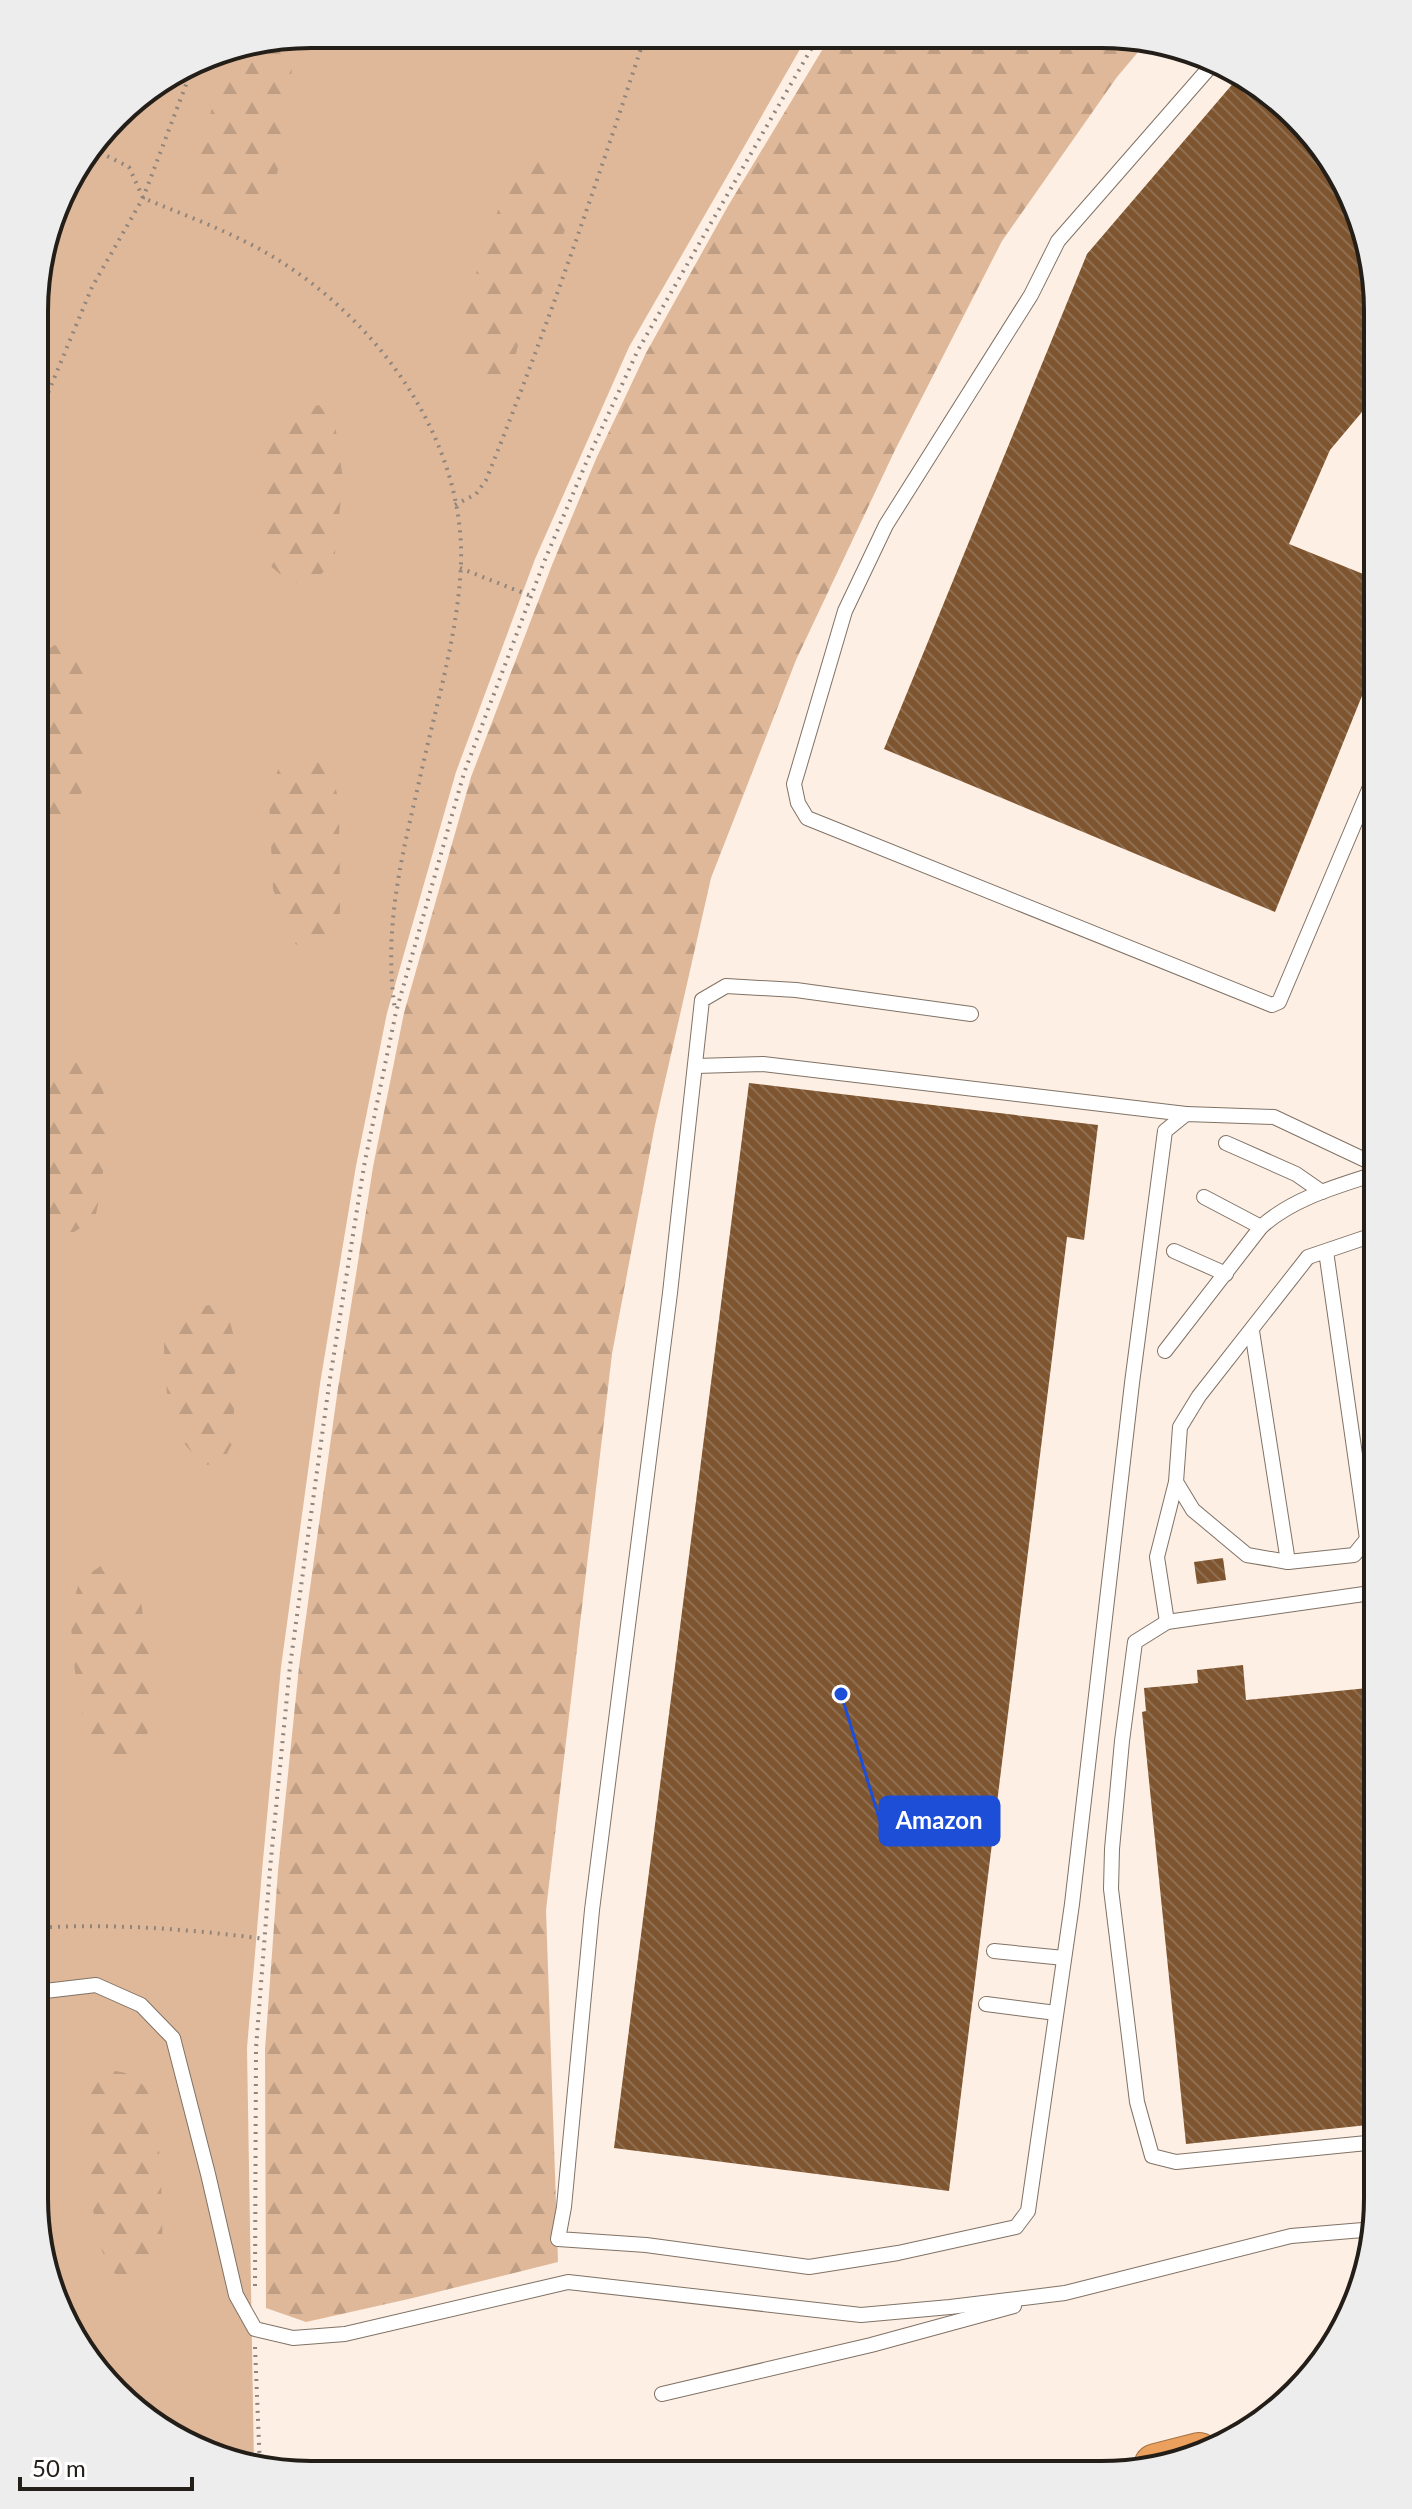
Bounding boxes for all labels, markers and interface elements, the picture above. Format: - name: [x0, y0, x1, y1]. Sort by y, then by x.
- callout: Amazon: [880, 1797, 999, 1845]
- text: Amazon: [894, 1805, 983, 1834]
- scale bar: [20, 2441, 192, 2491]
- text: 50 m: [32, 2453, 86, 2482]

